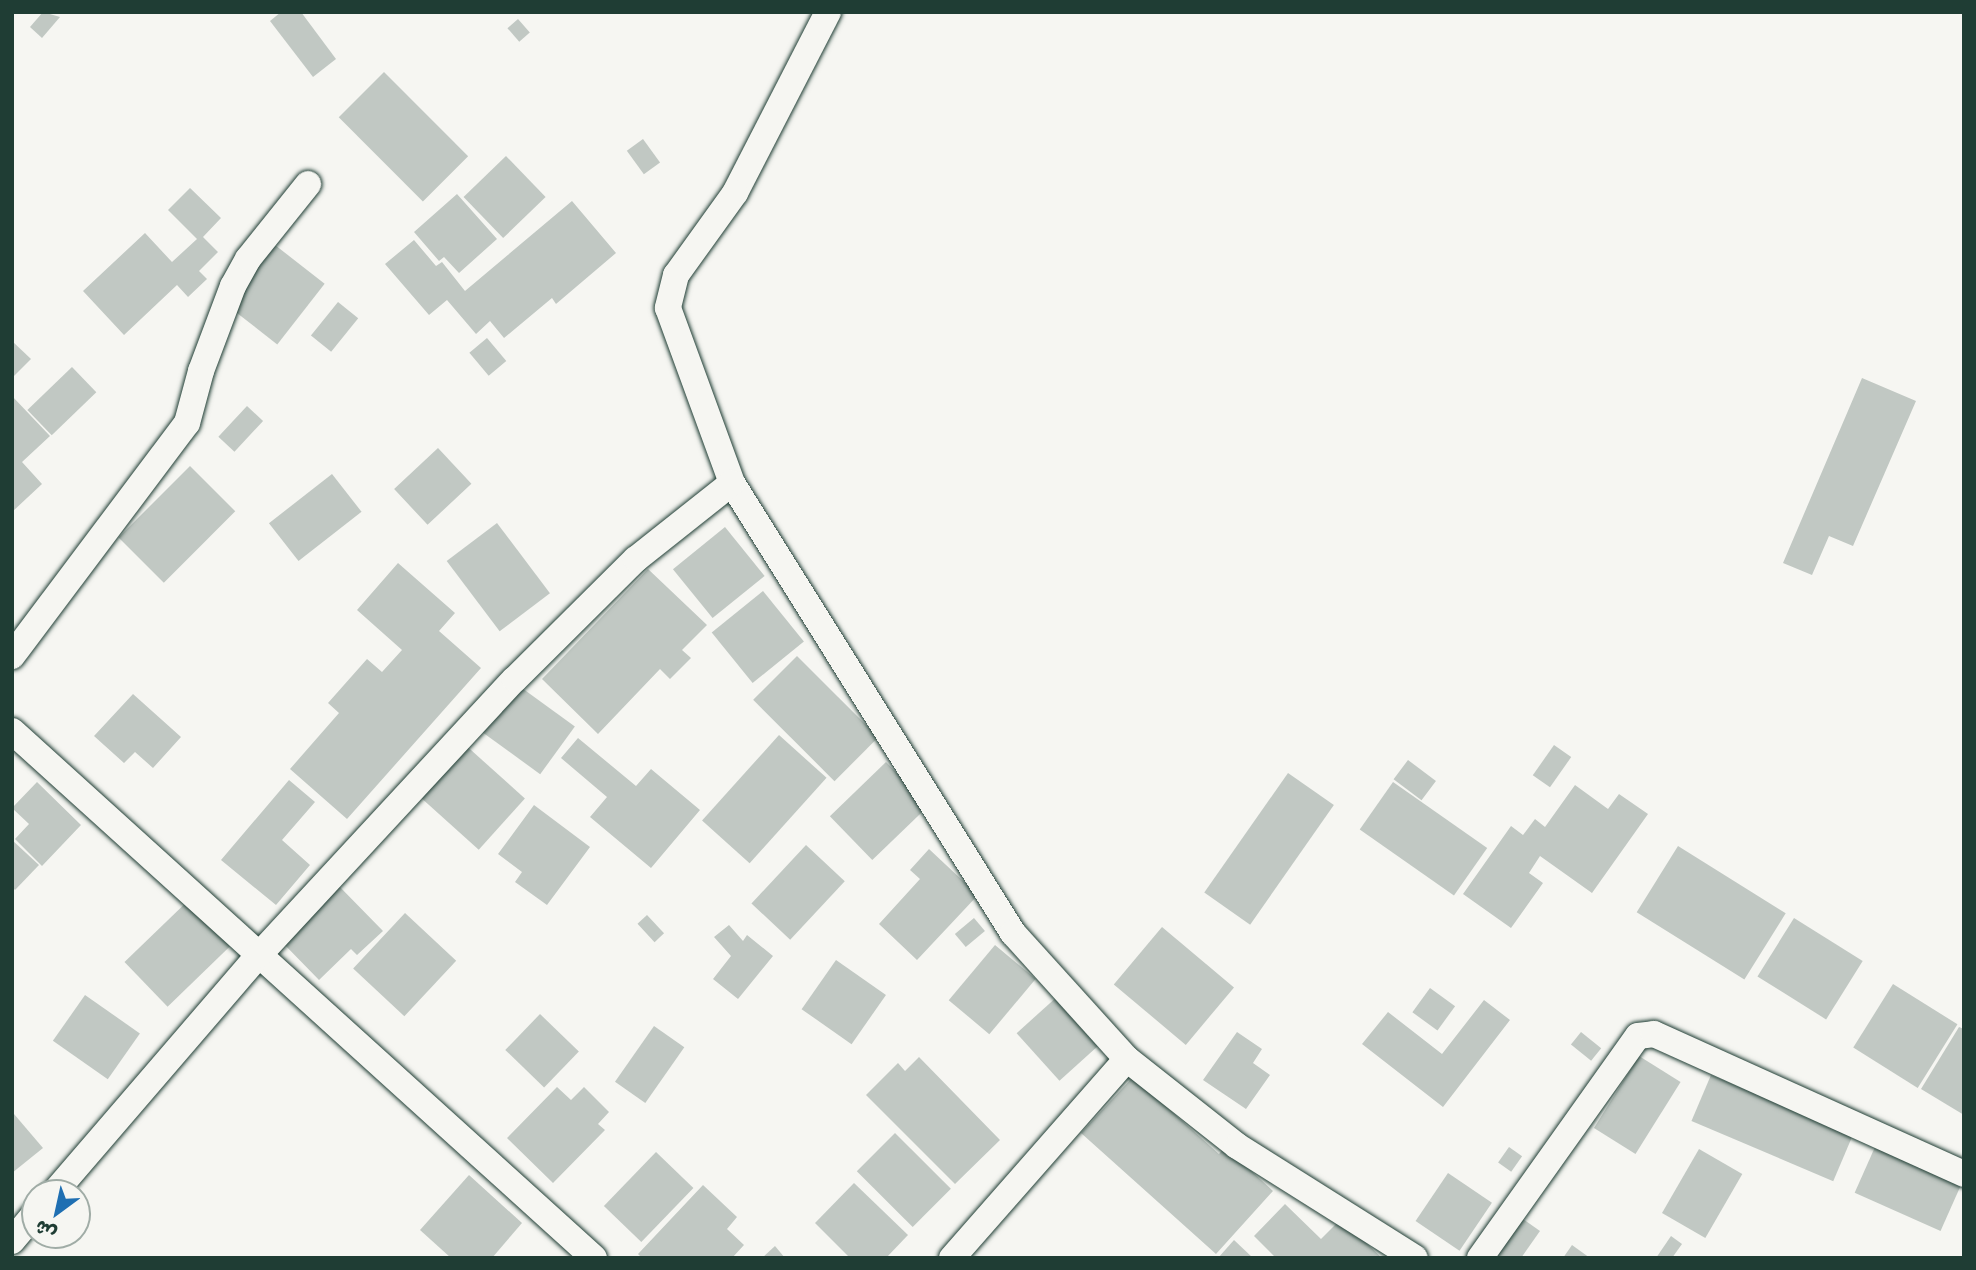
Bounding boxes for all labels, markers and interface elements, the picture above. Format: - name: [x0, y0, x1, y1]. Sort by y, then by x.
- north arrow: [21, 1179, 91, 1249]
- text: ش: [30, 1215, 60, 1246]

